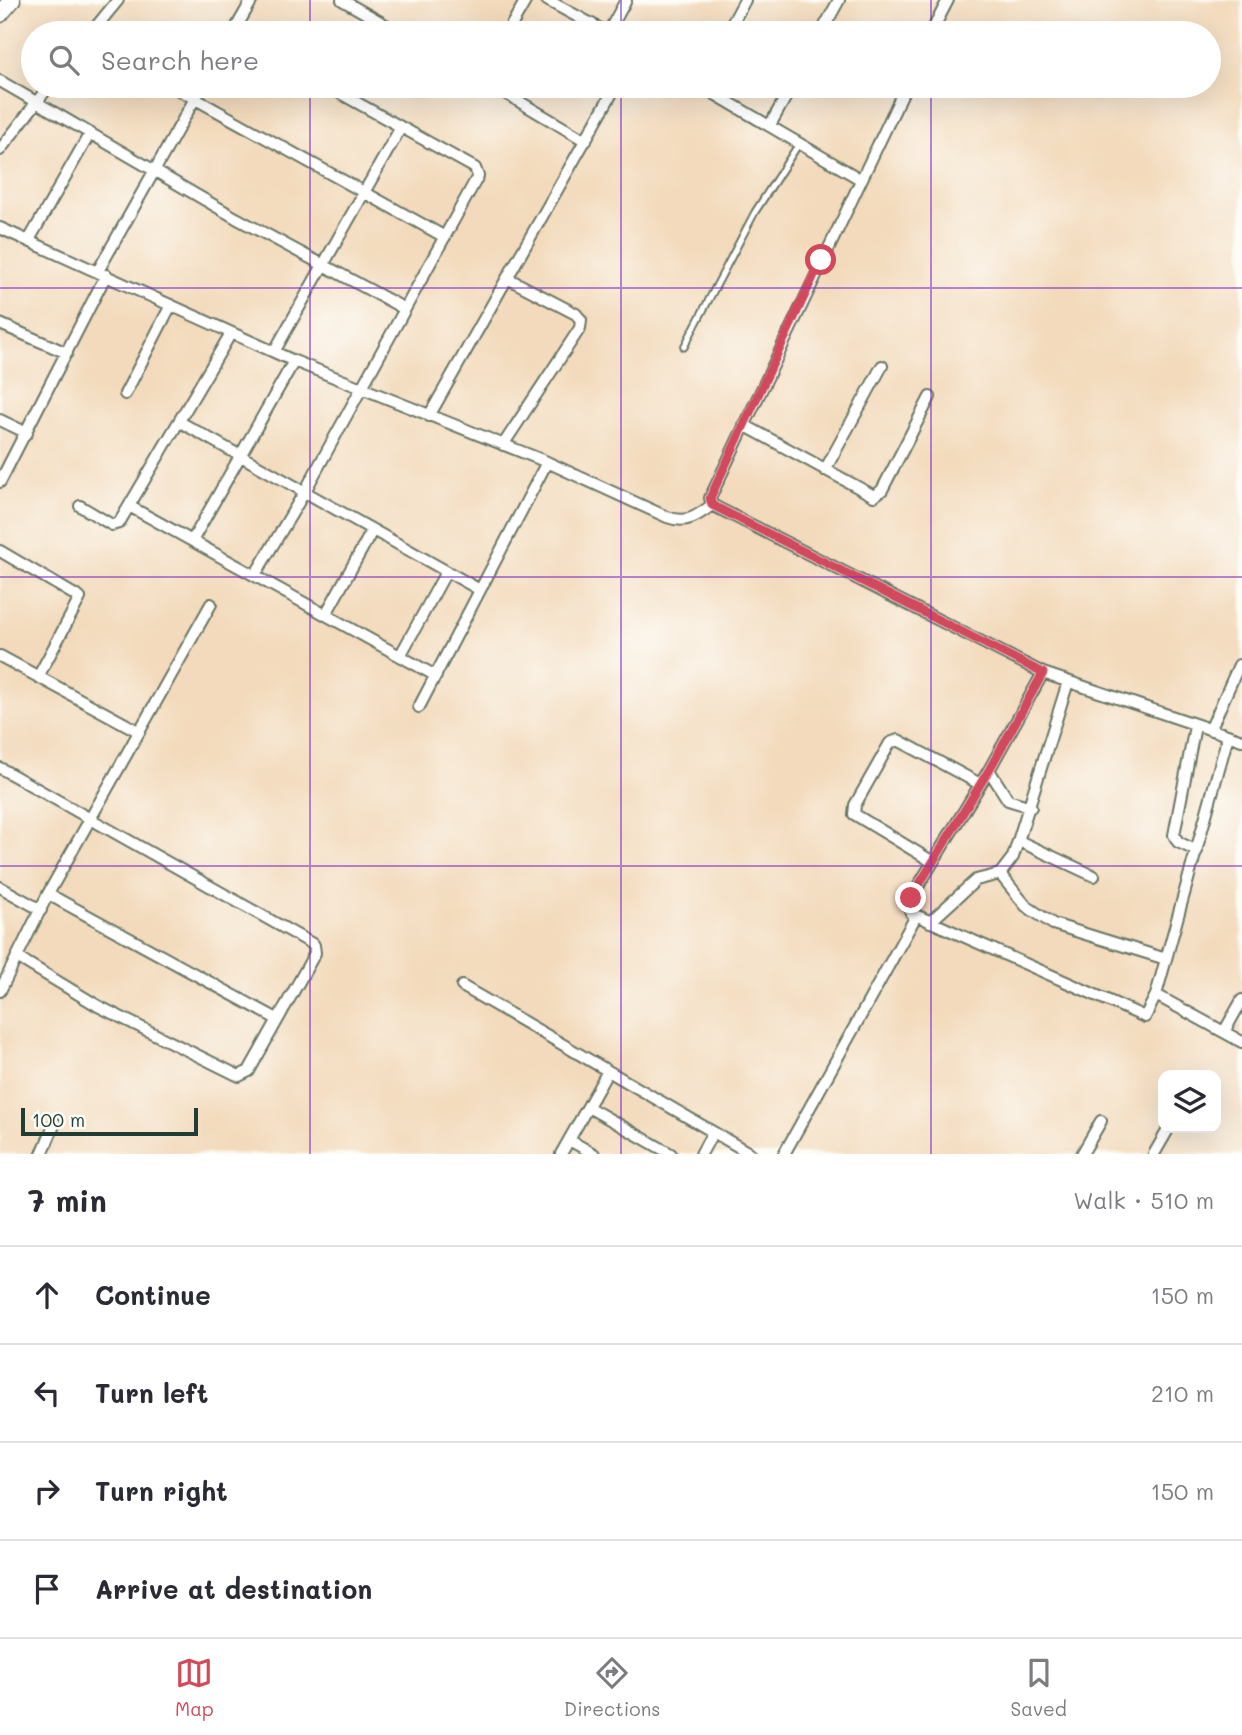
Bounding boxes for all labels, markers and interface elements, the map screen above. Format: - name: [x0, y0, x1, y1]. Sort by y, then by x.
- search box: [21, 21, 1221, 98]
- icon: search: [45, 41, 83, 79]
- text: Search here: [101, 43, 259, 77]
- route start: [805, 244, 836, 275]
- route end: [895, 882, 926, 913]
- map controls: [1158, 1070, 1221, 1133]
- button: layers: [1158, 1070, 1221, 1133]
- scale bar: [21, 1105, 198, 1137]
- text: 100 m: [32, 1107, 85, 1132]
- text: 7 min: [28, 1180, 107, 1220]
- text: Walk · 510 m: [1073, 1185, 1214, 1215]
- icon: ahead: [28, 1276, 66, 1314]
- text: Continue: [95, 1278, 211, 1312]
- text: 150 m: [1150, 1280, 1214, 1310]
- icon: left: [28, 1374, 66, 1412]
- text: Turn left: [95, 1376, 208, 1410]
- text: 210 m: [1151, 1378, 1214, 1408]
- icon: right: [28, 1472, 66, 1510]
- text: Turn right: [95, 1474, 228, 1508]
- text: 150 m: [1150, 1476, 1214, 1506]
- icon: arrive: [28, 1570, 66, 1608]
- text: Arrive at destination: [95, 1572, 372, 1606]
- tab: Map: [175, 1654, 214, 1721]
- tab: Directions: [564, 1654, 660, 1721]
- tab: Saved: [1011, 1654, 1067, 1721]

